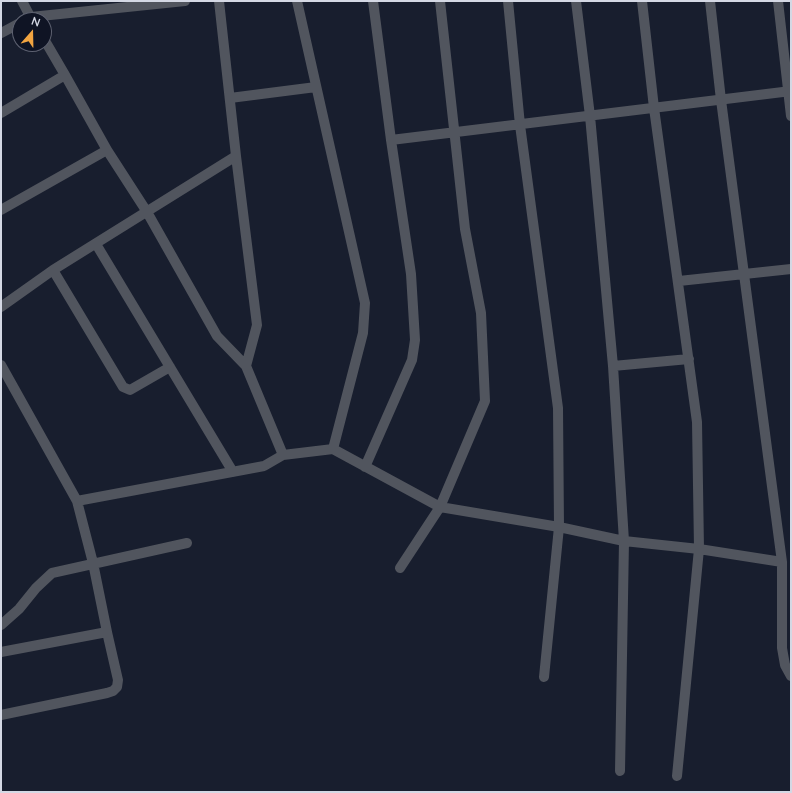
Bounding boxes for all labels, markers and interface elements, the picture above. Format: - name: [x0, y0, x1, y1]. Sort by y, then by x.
- north arrow: [12, 12, 52, 52]
- text: N: [30, 14, 42, 29]

